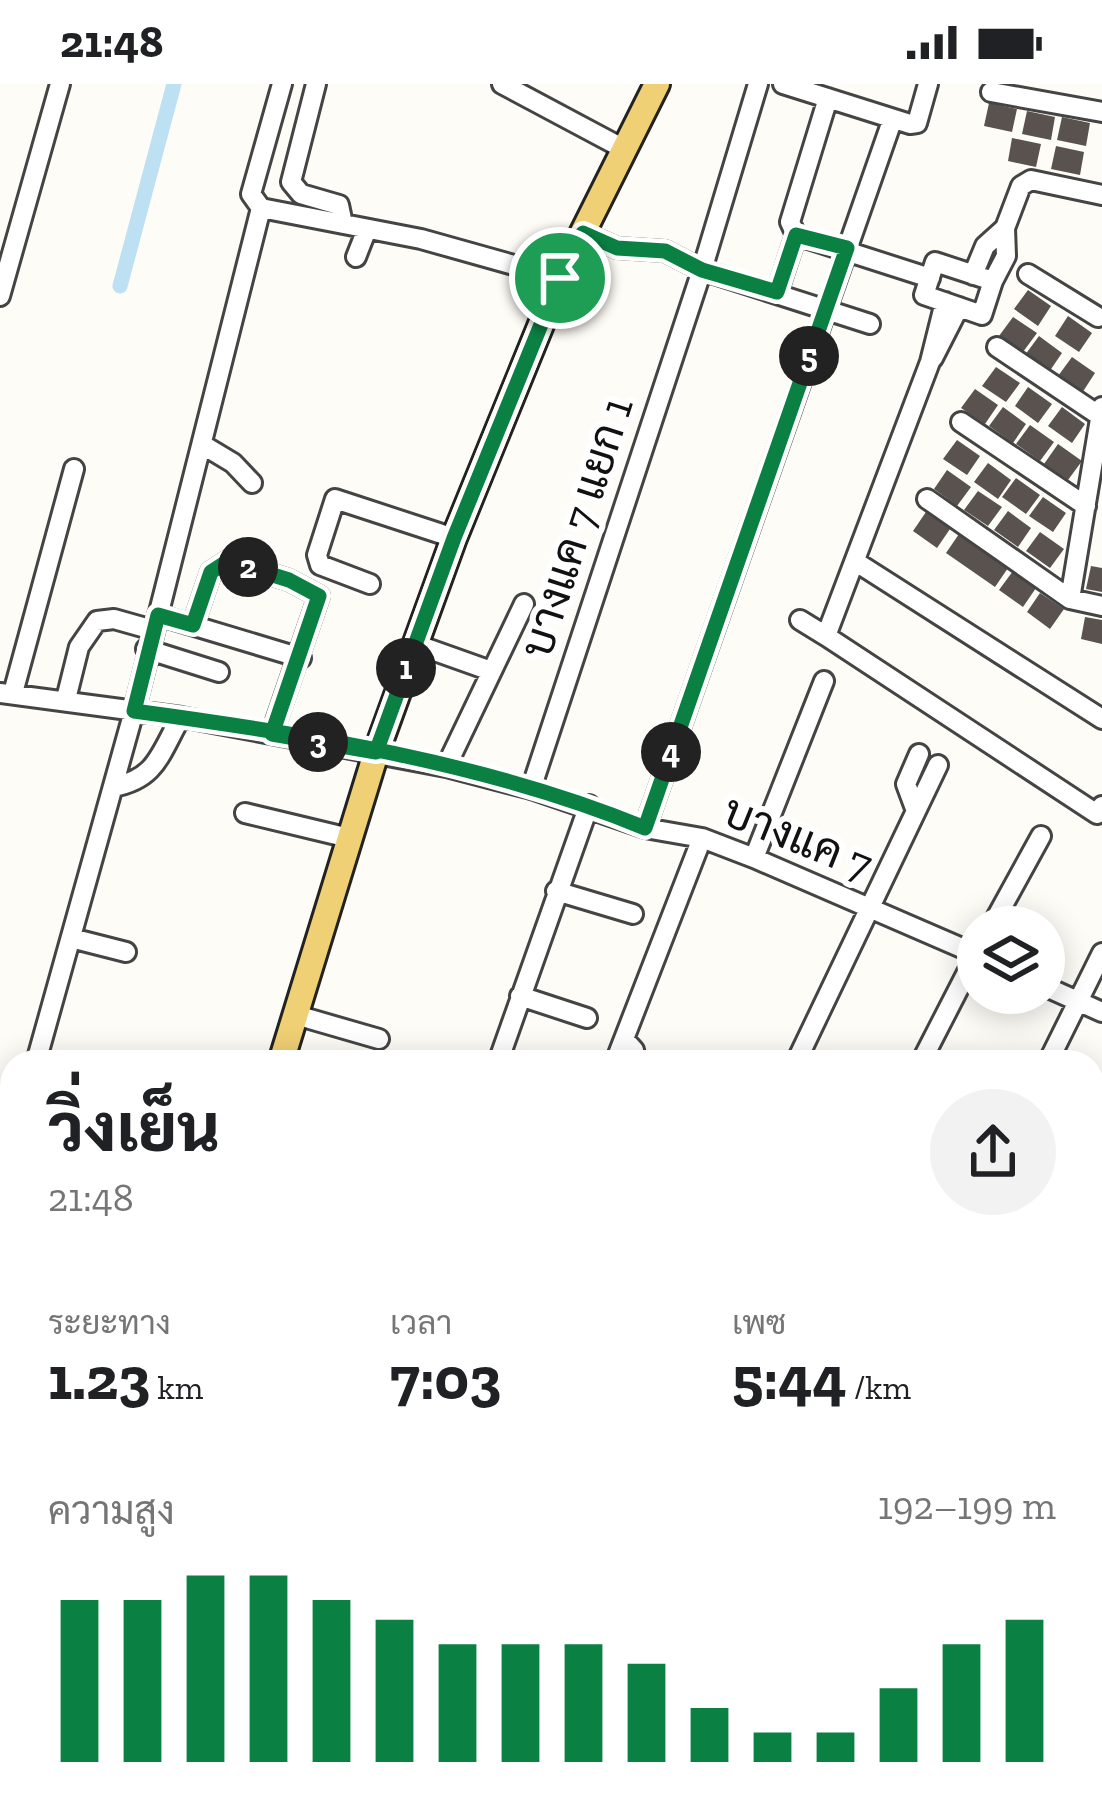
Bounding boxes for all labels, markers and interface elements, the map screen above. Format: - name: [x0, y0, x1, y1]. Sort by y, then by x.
- text: 21:48: [60, 15, 163, 69]
- pin: [509, 227, 611, 329]
- icon: arrive: [527, 245, 593, 311]
- pin: 5: [779, 326, 839, 386]
- text: 5: [800, 336, 818, 375]
- street label: บางแค 7 แยก 1: [509, 390, 645, 665]
- pin: 2: [218, 537, 278, 597]
- text: 2: [239, 547, 257, 586]
- pin: 1: [376, 638, 436, 698]
- text: 1: [399, 648, 413, 687]
- pin: 3: [288, 712, 348, 772]
- text: 3: [309, 722, 327, 761]
- pin: 4: [641, 722, 701, 782]
- text: 4: [662, 732, 680, 771]
- street label: บางแค 7: [715, 784, 880, 892]
- map controls: [957, 906, 1065, 1014]
- button: layers: [957, 906, 1065, 1014]
- text: วิ่งเย็น: [48, 1089, 220, 1168]
- button: share: [930, 1089, 1056, 1215]
- text: 21:48: [48, 1174, 134, 1221]
- text: ระยะทาง: [48, 1303, 171, 1342]
- text: เวลา: [390, 1303, 452, 1342]
- text: เพซ: [732, 1303, 786, 1342]
- text: 1.23: [48, 1342, 150, 1414]
- text: 7:03: [390, 1342, 501, 1414]
- text: 5:44: [732, 1342, 847, 1414]
- text: km: [150, 1368, 203, 1407]
- text: /km: [847, 1368, 911, 1407]
- text: 192–199 m: [878, 1482, 1056, 1529]
- text: ความสูง: [48, 1487, 175, 1534]

